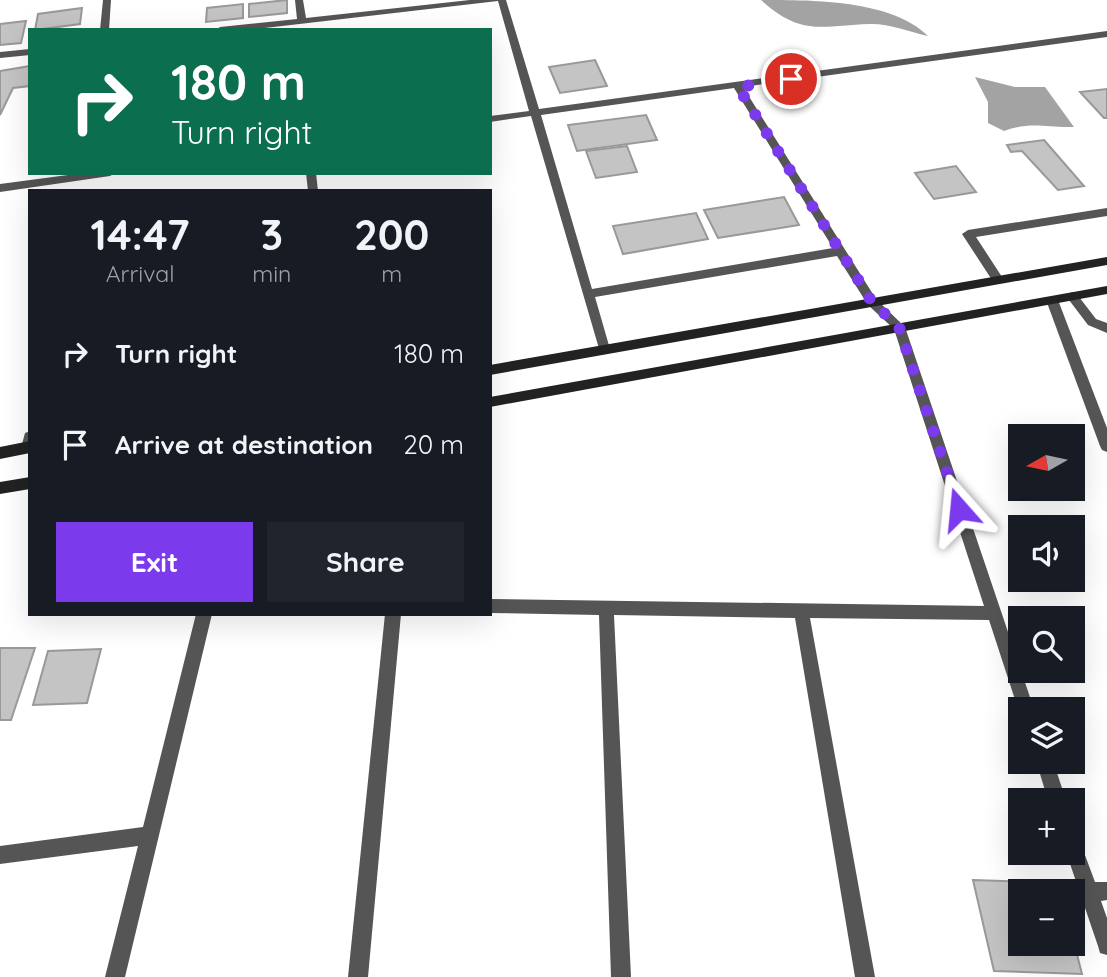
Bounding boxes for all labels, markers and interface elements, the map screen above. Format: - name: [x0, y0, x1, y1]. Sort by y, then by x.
- pin: [761, 49, 821, 109]
- text: 180 m: [171, 51, 306, 112]
- icon: right: [56, 56, 147, 147]
- icon: arrive: [772, 60, 810, 98]
- text: Turn right: [171, 112, 312, 152]
- text: 14:47: [91, 208, 190, 261]
- text: 3: [260, 208, 283, 261]
- text: 200: [354, 208, 429, 261]
- text: Arrival: [106, 259, 175, 288]
- text: min: [252, 259, 291, 288]
- text: m: [381, 259, 402, 288]
- icon: right: [56, 335, 94, 373]
- text: Turn right: [115, 337, 237, 370]
- text: 180 m: [394, 337, 464, 370]
- north arrow: [1008, 424, 1085, 500]
- map controls: [1008, 424, 1085, 956]
- icon: arrive: [56, 426, 94, 464]
- text: Arrive at destination: [115, 428, 373, 461]
- text: 20 m: [403, 428, 464, 461]
- position arrow: [922, 472, 996, 546]
- button: sound: [1008, 515, 1085, 592]
- button: Exit: [56, 522, 253, 602]
- button: Share: [267, 522, 464, 602]
- button: search: [1008, 606, 1085, 683]
- button: layers: [1008, 697, 1085, 774]
- button: +: [1008, 788, 1085, 865]
- button: −: [1008, 879, 1085, 956]

